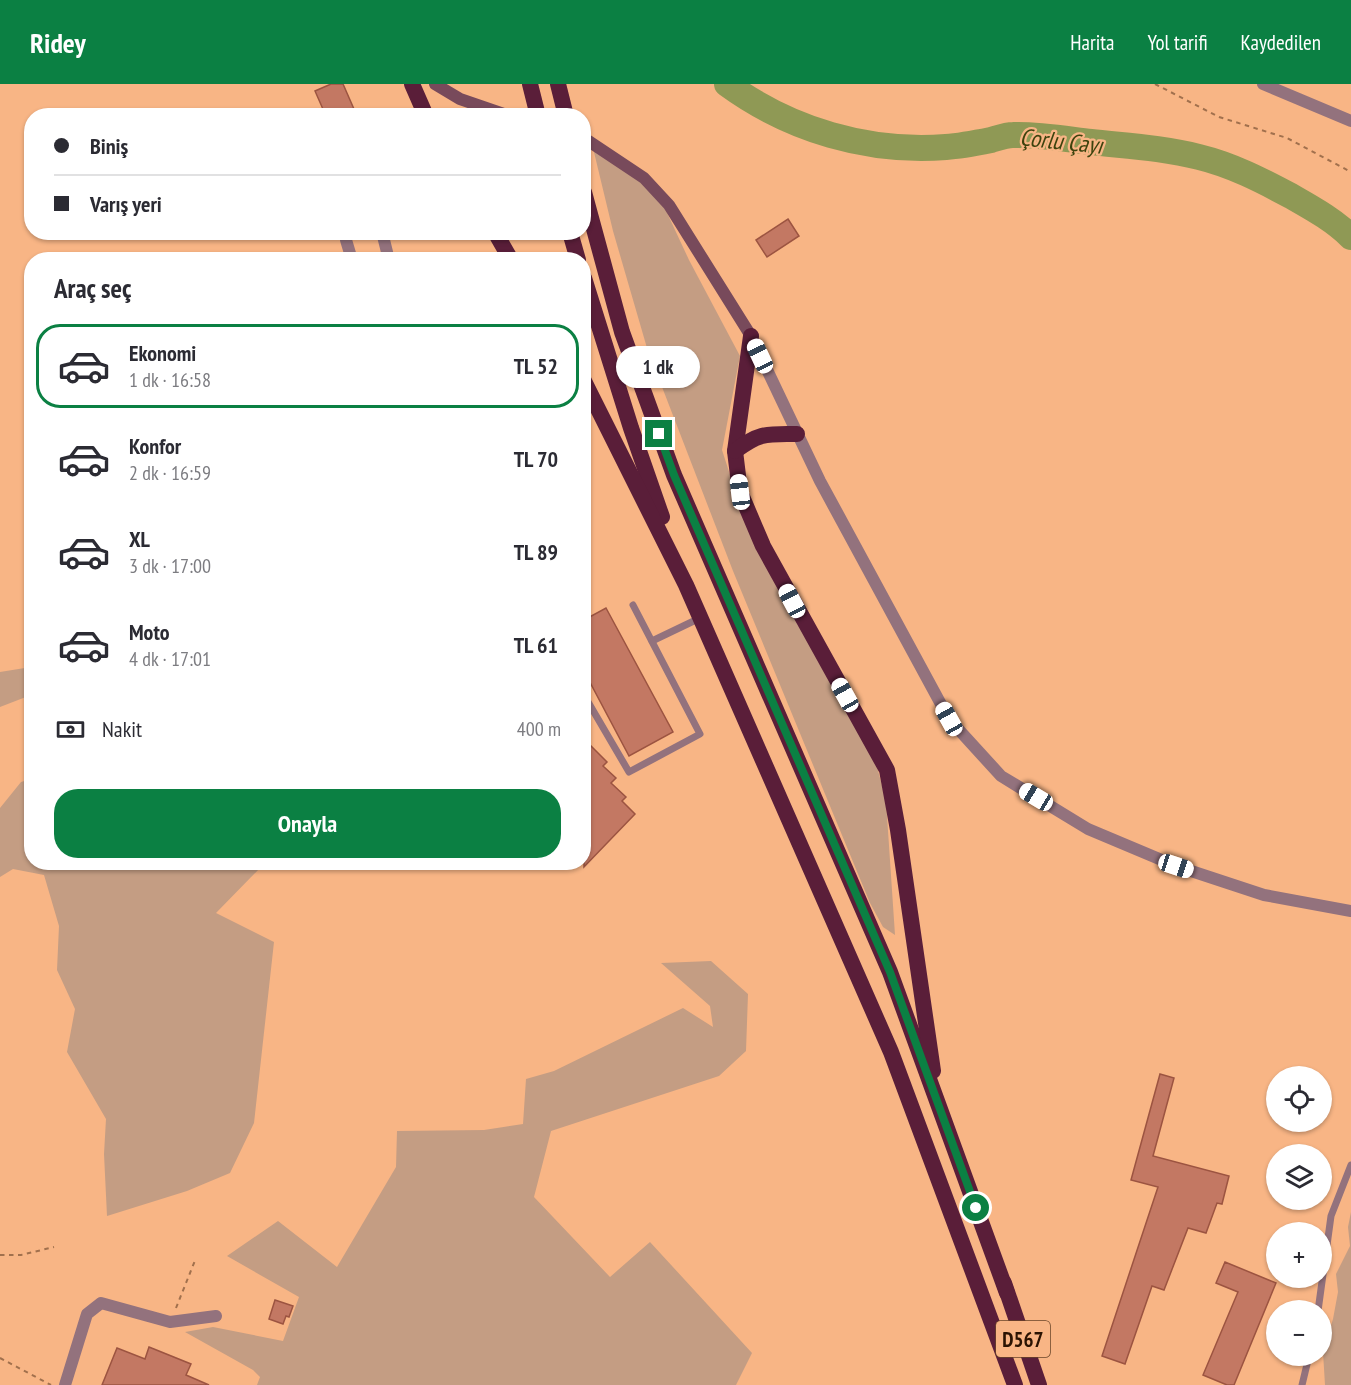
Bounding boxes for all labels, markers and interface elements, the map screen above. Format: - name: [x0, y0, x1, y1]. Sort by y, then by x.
- text: Ridey: [30, 24, 86, 61]
- text: Harita: [1070, 29, 1114, 56]
- text: Yol tarifi: [1147, 29, 1208, 56]
- text: Kaydedilen: [1241, 29, 1321, 56]
- water label: Çorlu Çayı: [1018, 121, 1106, 161]
- text: Biniş: [90, 132, 128, 160]
- text: Varış yeri: [90, 190, 162, 218]
- text: Araç seç: [54, 271, 132, 305]
- car: [744, 336, 776, 376]
- icon: car: [57, 339, 111, 393]
- text: Ekonomi: [129, 339, 196, 367]
- callout: 1 dk: [617, 347, 701, 389]
- text: TL 52: [514, 352, 558, 380]
- text: 1 dk: [643, 354, 673, 380]
- text: 1 dk · 16:58: [129, 367, 211, 393]
- route end: [645, 420, 672, 447]
- icon: car: [57, 432, 111, 486]
- text: Konfor: [129, 432, 181, 460]
- text: TL 70: [514, 445, 558, 473]
- text: 2 dk · 16:59: [129, 460, 211, 486]
- car: [729, 473, 751, 511]
- icon: car: [57, 525, 111, 579]
- text: XL: [129, 525, 150, 553]
- text: TL 89: [514, 538, 558, 566]
- text: 3 dk · 17:00: [129, 553, 211, 579]
- car: [776, 581, 808, 621]
- icon: car: [57, 618, 111, 672]
- text: Moto: [129, 618, 170, 646]
- text: TL 61: [514, 631, 558, 659]
- text: 4 dk · 17:01: [129, 646, 211, 672]
- car: [828, 675, 862, 715]
- car: [932, 699, 966, 739]
- icon: cash: [54, 713, 87, 746]
- text: Nakit: [102, 715, 142, 743]
- text: 400 m: [517, 716, 561, 742]
- car: [1016, 780, 1056, 814]
- button: Onayla: [54, 789, 561, 858]
- car: [1156, 852, 1196, 880]
- map controls: [1266, 1066, 1332, 1366]
- button: locate: [1266, 1066, 1332, 1132]
- button: layers: [1266, 1144, 1332, 1210]
- route start: [962, 1194, 989, 1221]
- button: +: [1266, 1222, 1332, 1288]
- button: −: [1266, 1300, 1332, 1366]
- road number: D567: [996, 1321, 1050, 1357]

